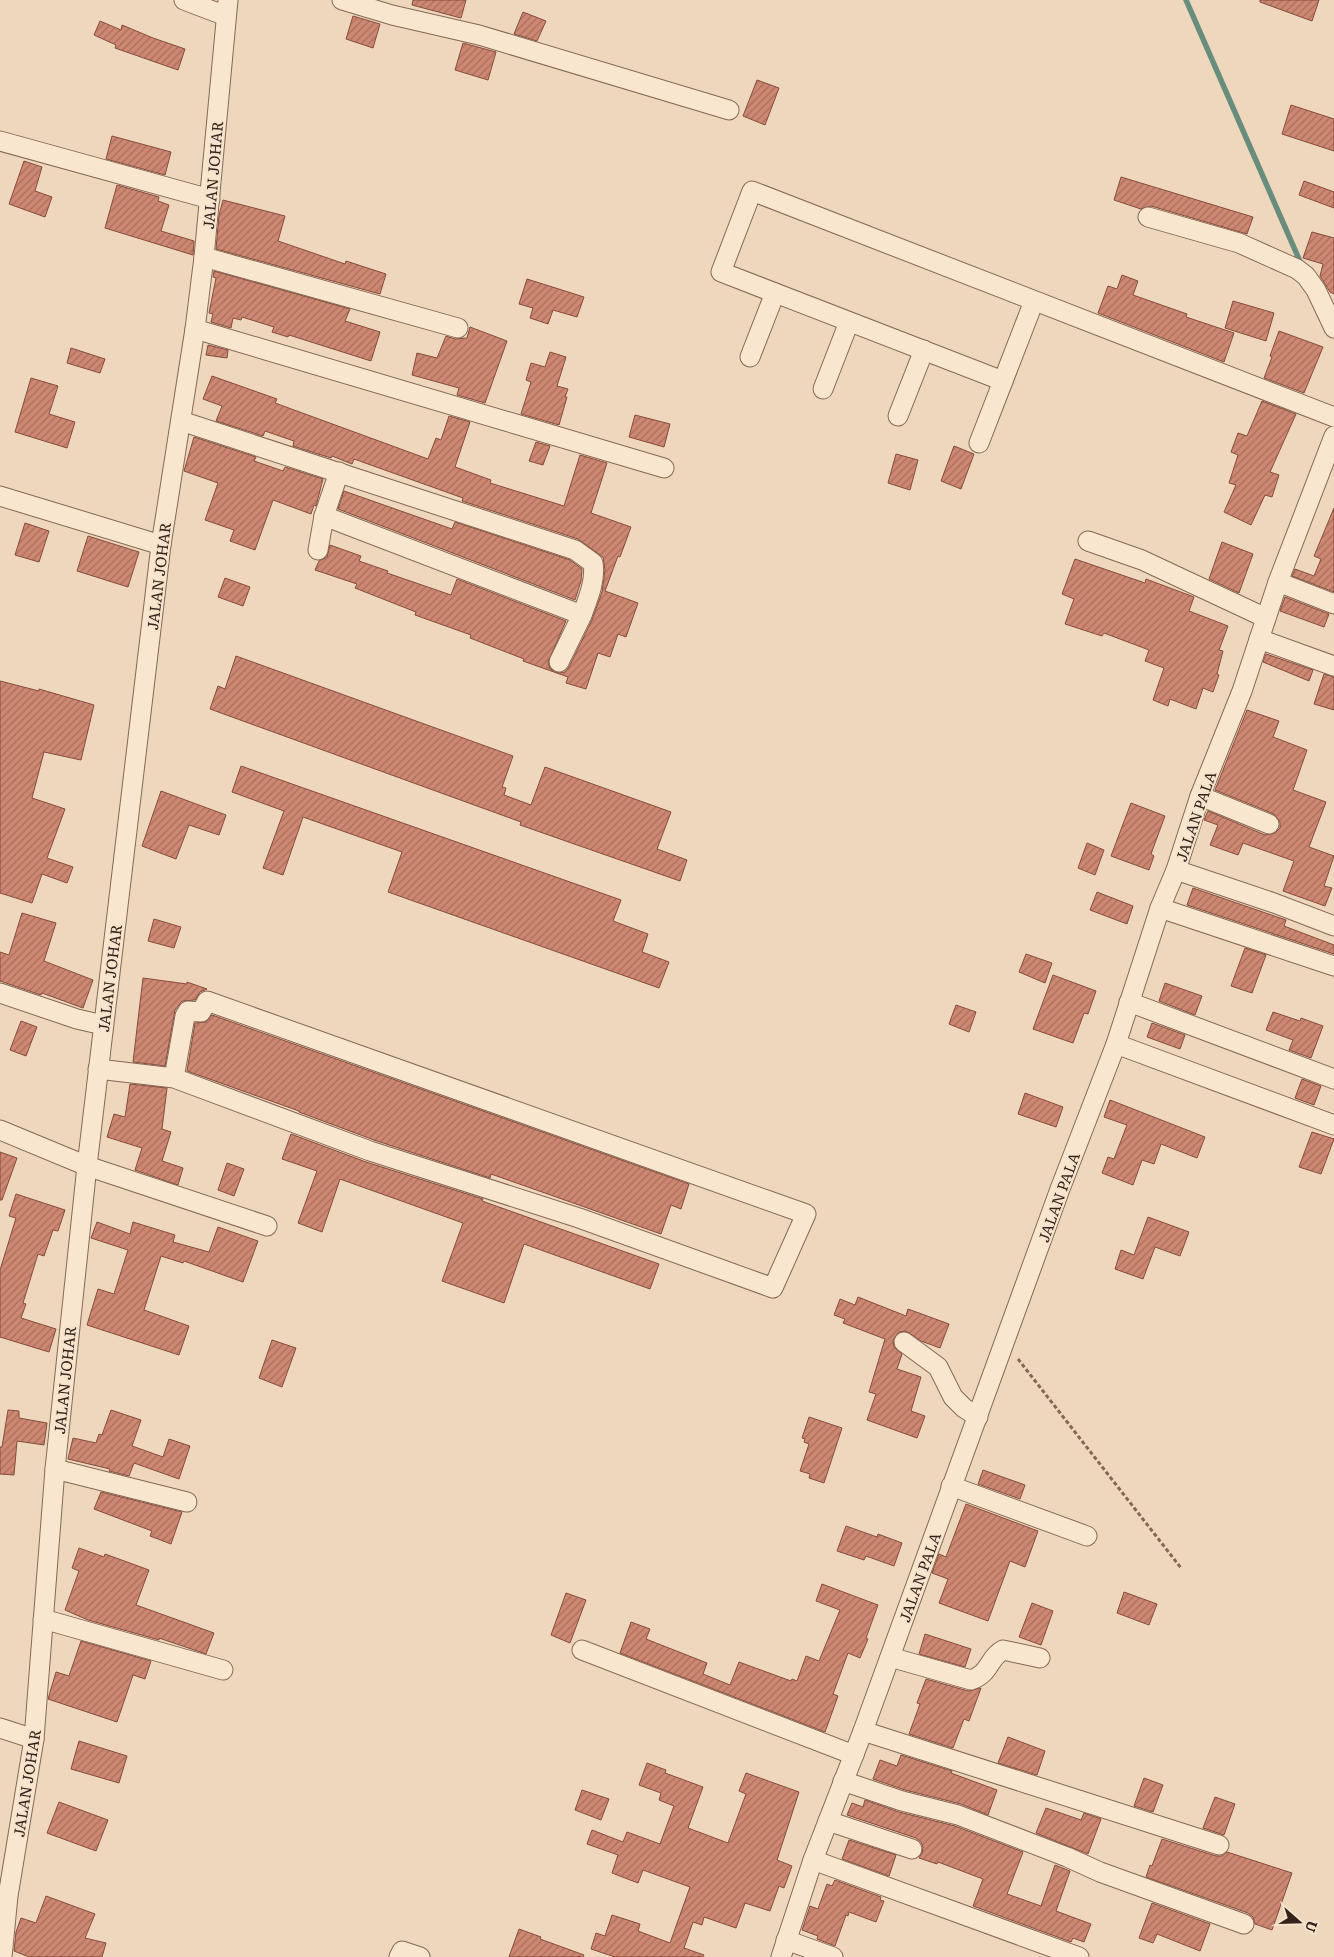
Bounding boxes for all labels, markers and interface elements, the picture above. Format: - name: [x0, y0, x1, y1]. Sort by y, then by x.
- street label: JALAN JOHAR: [196, 120, 228, 230]
- street label: JALAN JOHAR: [140, 521, 176, 631]
- street label: JALAN PALA: [1169, 768, 1221, 864]
- street label: JALAN JOHAR: [91, 923, 127, 1033]
- street label: JALAN PALA: [1031, 1149, 1085, 1245]
- street label: JALAN JOHAR: [47, 1325, 81, 1435]
- street label: JALAN PALA: [892, 1529, 946, 1625]
- street label: JALAN JOHAR: [6, 1727, 46, 1838]
- north arrow: [1274, 1897, 1324, 1947]
- text: U: [1301, 1918, 1323, 1935]

